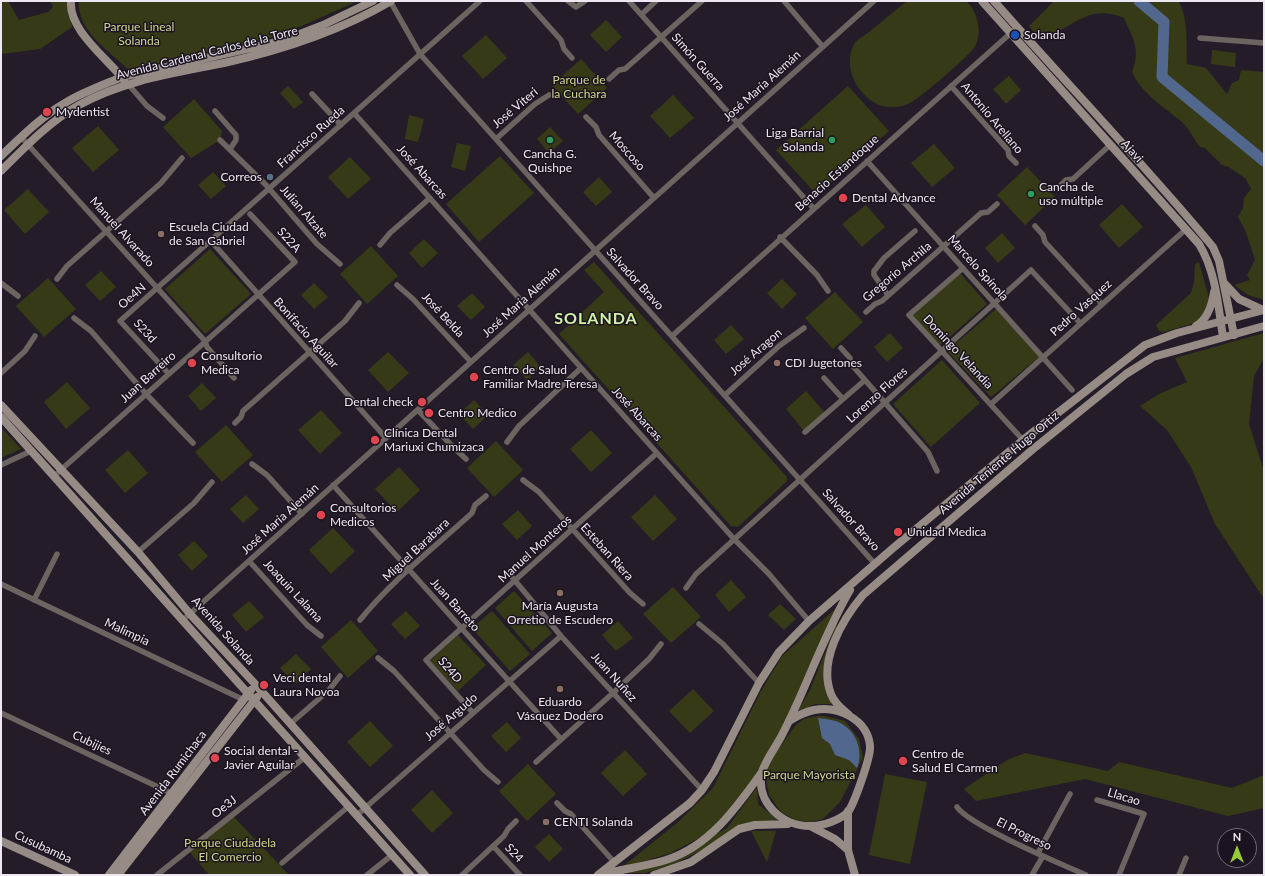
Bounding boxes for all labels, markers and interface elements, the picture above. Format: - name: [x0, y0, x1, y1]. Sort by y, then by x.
- park label: Parque Lineal Solanda: [104, 20, 174, 48]
- street label: Avenida Cardenal Carlos de la Torre: [115, 23, 299, 83]
- place label: Solanda: [1024, 28, 1065, 42]
- marker: Solanda: [1009, 29, 1021, 41]
- street label: Simón Guerra: [669, 30, 727, 94]
- street label: José María Alemán: [720, 47, 804, 125]
- park label: Parque de la Cuchara: [551, 73, 607, 101]
- street label: Antonio Arellano: [958, 79, 1026, 157]
- street label: José Viteri: [489, 85, 541, 131]
- street label: Francisco Rueda: [274, 103, 348, 171]
- place label: Mydentist: [56, 105, 110, 119]
- marker: Mydentist: [41, 106, 53, 118]
- place label: Liga Barrial Solanda: [766, 126, 824, 154]
- street label: Moscoso: [606, 128, 648, 174]
- street label: Benacio Estandoque: [792, 132, 882, 214]
- marker: Cancha G. Quishpe: [545, 135, 555, 145]
- marker: Liga Barrial Solanda: [827, 135, 837, 145]
- street label: Ajavi: [1118, 137, 1146, 165]
- street label: José Abarcas: [394, 142, 450, 202]
- place label: Cancha G. Quishpe: [523, 147, 577, 175]
- place label: Correos: [220, 170, 262, 184]
- marker: Correos: [265, 172, 275, 182]
- place label: Cancha de uso múltiple: [1039, 180, 1103, 208]
- street label: Julian Alzate: [277, 182, 331, 242]
- marker: Cancha de uso múltiple: [1026, 189, 1036, 199]
- place label: Dental Advance: [852, 191, 936, 205]
- marker: Dental Advance: [837, 192, 849, 204]
- street label: Manuel Alvarado: [87, 194, 157, 270]
- place label: Escuela Ciudad de San Gabriel: [169, 220, 249, 248]
- street label: S22A: [274, 225, 304, 255]
- marker: Escuela Ciudad de San Gabriel: [156, 229, 166, 239]
- street label: Marcelo Spínola: [945, 232, 1011, 304]
- street label: Gregorio Archila: [860, 239, 934, 305]
- street label: Salvador Bravo: [603, 245, 667, 313]
- street label: José María Alemán: [479, 263, 563, 341]
- street label: Pedro Vasquez: [1047, 277, 1115, 339]
- street label: Oe4N: [115, 280, 149, 312]
- street label: José Belda: [419, 290, 467, 340]
- street label: Bonifacio Aguilar: [271, 295, 341, 371]
- district label: SOLANDA: [554, 309, 638, 329]
- street label: Domingo Velandia: [920, 312, 996, 392]
- street label: S23d: [130, 316, 160, 346]
- street label: José Aragon: [727, 325, 785, 379]
- street label: Juan Barreiro: [117, 348, 179, 406]
- place label: Consultorio Medica: [201, 349, 262, 377]
- place label: CDI Jugetones: [785, 356, 862, 370]
- marker: Consultorio Medica: [186, 357, 198, 369]
- marker: CDI Jugetones: [772, 358, 782, 368]
- place label: Centro de Salud Familiar Madre Teresa: [483, 363, 598, 391]
- street label: Lorenzo Flores: [844, 364, 910, 426]
- marker: Centro de Salud Familiar Madre Teresa: [468, 371, 480, 383]
- street label: José Abarcas: [609, 384, 665, 444]
- place label: Dental check: [344, 395, 413, 409]
- marker: Dental check: [416, 396, 428, 408]
- place label: Centro Medico: [438, 406, 516, 420]
- marker: Centro Medico: [423, 407, 435, 419]
- street label: Avenida Teniente Hugo Ortiz: [936, 409, 1062, 517]
- place label: Clínica Dental Mariuxi Chumizaca: [384, 426, 484, 454]
- marker: Clínica Dental Mariuxi Chumizaca: [369, 434, 381, 446]
- street label: José María Alemán: [238, 480, 322, 558]
- street label: Salvador Bravo: [819, 486, 883, 554]
- place label: Consultorios Medicos: [330, 501, 396, 529]
- marker: Consultorios Medicos: [315, 509, 327, 521]
- street label: Manuel Monteros: [495, 512, 575, 586]
- street label: Miguel Barabara: [380, 515, 452, 585]
- street label: Esteban Riera: [578, 520, 636, 584]
- place label: Unidad Medica: [907, 525, 986, 539]
- marker: Unidad Medica: [892, 526, 904, 538]
- street label: Joaquin Lalama: [260, 557, 326, 625]
- street label: Juan Barreto: [427, 575, 483, 635]
- marker: María Augusta Orretio de Escudero: [555, 588, 565, 598]
- street label: Avenida Solanda: [189, 594, 257, 668]
- place label: María Augusta Orretio de Escudero: [507, 599, 613, 627]
- street label: Malimpia: [102, 615, 152, 649]
- street label: Juan Nuñez: [588, 649, 640, 705]
- street label: S24D: [435, 654, 465, 686]
- place label: Veci dental Laura Novoa: [273, 671, 340, 699]
- marker: Veci dental Laura Novoa: [258, 679, 270, 691]
- marker: Eduardo Vásquez Dodero: [555, 684, 565, 694]
- street label: José Argudo: [422, 690, 480, 744]
- place label: Eduardo Vásquez Dodero: [517, 695, 603, 723]
- street label: Cubijies: [70, 728, 114, 758]
- street label: Avenida Rumichaca: [137, 728, 209, 818]
- place label: Social dental - Javier Aguilar: [224, 744, 298, 772]
- place label: Centro de Salud El Carmen: [912, 747, 998, 775]
- marker: Social dental - Javier Aguilar: [209, 752, 221, 764]
- marker: Centro de Salud El Carmen: [897, 755, 909, 767]
- park label: Parque Mayorista: [763, 768, 855, 782]
- street label: Llacao: [1106, 785, 1142, 809]
- street label: Oe3J: [209, 793, 239, 821]
- street label: El Progreso: [994, 814, 1054, 854]
- place label: CENTI Solanda: [554, 815, 633, 829]
- marker: CENTI Solanda: [541, 817, 551, 827]
- street label: Cusubamba: [12, 827, 74, 867]
- north arrow: [1217, 828, 1257, 868]
- text: N: [1233, 830, 1241, 843]
- park label: Parque Ciudadela El Comercio: [184, 836, 276, 864]
- street label: S24: [502, 841, 526, 865]

